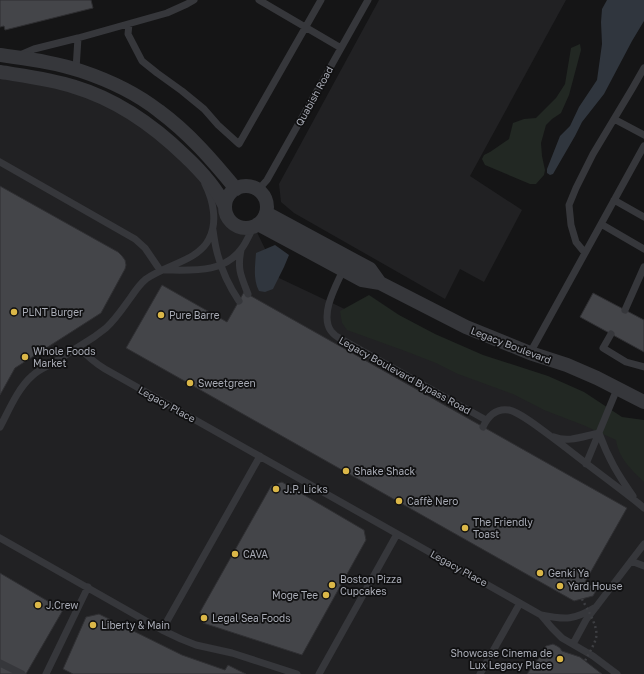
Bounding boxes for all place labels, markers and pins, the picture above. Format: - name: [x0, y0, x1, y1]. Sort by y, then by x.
- place label: PLNT Burger: [22, 306, 83, 318]
- marker: PLNT Burger: [9, 307, 19, 317]
- place label: Pure Barre: [169, 309, 220, 321]
- marker: Pure Barre: [156, 310, 166, 320]
- place label: Whole Foods Market: [33, 345, 95, 369]
- marker: Whole Foods Market: [20, 352, 30, 362]
- place label: Sweetgreen: [198, 377, 256, 389]
- marker: Sweetgreen: [185, 378, 195, 388]
- place label: Shake Shack: [354, 465, 416, 477]
- marker: Shake Shack: [341, 466, 351, 476]
- place label: J.P. Licks: [284, 483, 328, 495]
- marker: J.P. Licks: [271, 484, 281, 494]
- place label: Caffè Nero: [407, 495, 458, 507]
- marker: Caffè Nero: [394, 496, 404, 506]
- place label: The Friendly Toast: [473, 516, 533, 540]
- marker: The Friendly Toast: [460, 523, 470, 533]
- place label: CAVA: [243, 548, 268, 560]
- marker: CAVA: [230, 549, 240, 559]
- place label: Genki Ya: [548, 567, 589, 579]
- marker: Genki Ya: [535, 568, 545, 578]
- place label: Boston Pizza Cupcakes: [340, 573, 402, 597]
- marker: Boston Pizza Cupcakes: [327, 580, 337, 590]
- place label: Yard House: [568, 580, 623, 592]
- marker: Yard House: [555, 581, 565, 591]
- place label: Moge Tee: [272, 589, 318, 601]
- marker: Moge Tee: [321, 590, 331, 600]
- place label: J.Crew: [46, 599, 78, 611]
- marker: J.Crew: [33, 600, 43, 610]
- place label: Legal Sea Foods: [212, 612, 291, 624]
- marker: Legal Sea Foods: [199, 613, 209, 623]
- place label: Liberty & Main: [101, 619, 170, 631]
- marker: Liberty & Main: [88, 620, 98, 630]
- place label: Showcase Cinema de Lux Legacy Place: [450, 647, 552, 671]
- marker: Showcase Cinema de Lux Legacy Place: [555, 654, 565, 664]

